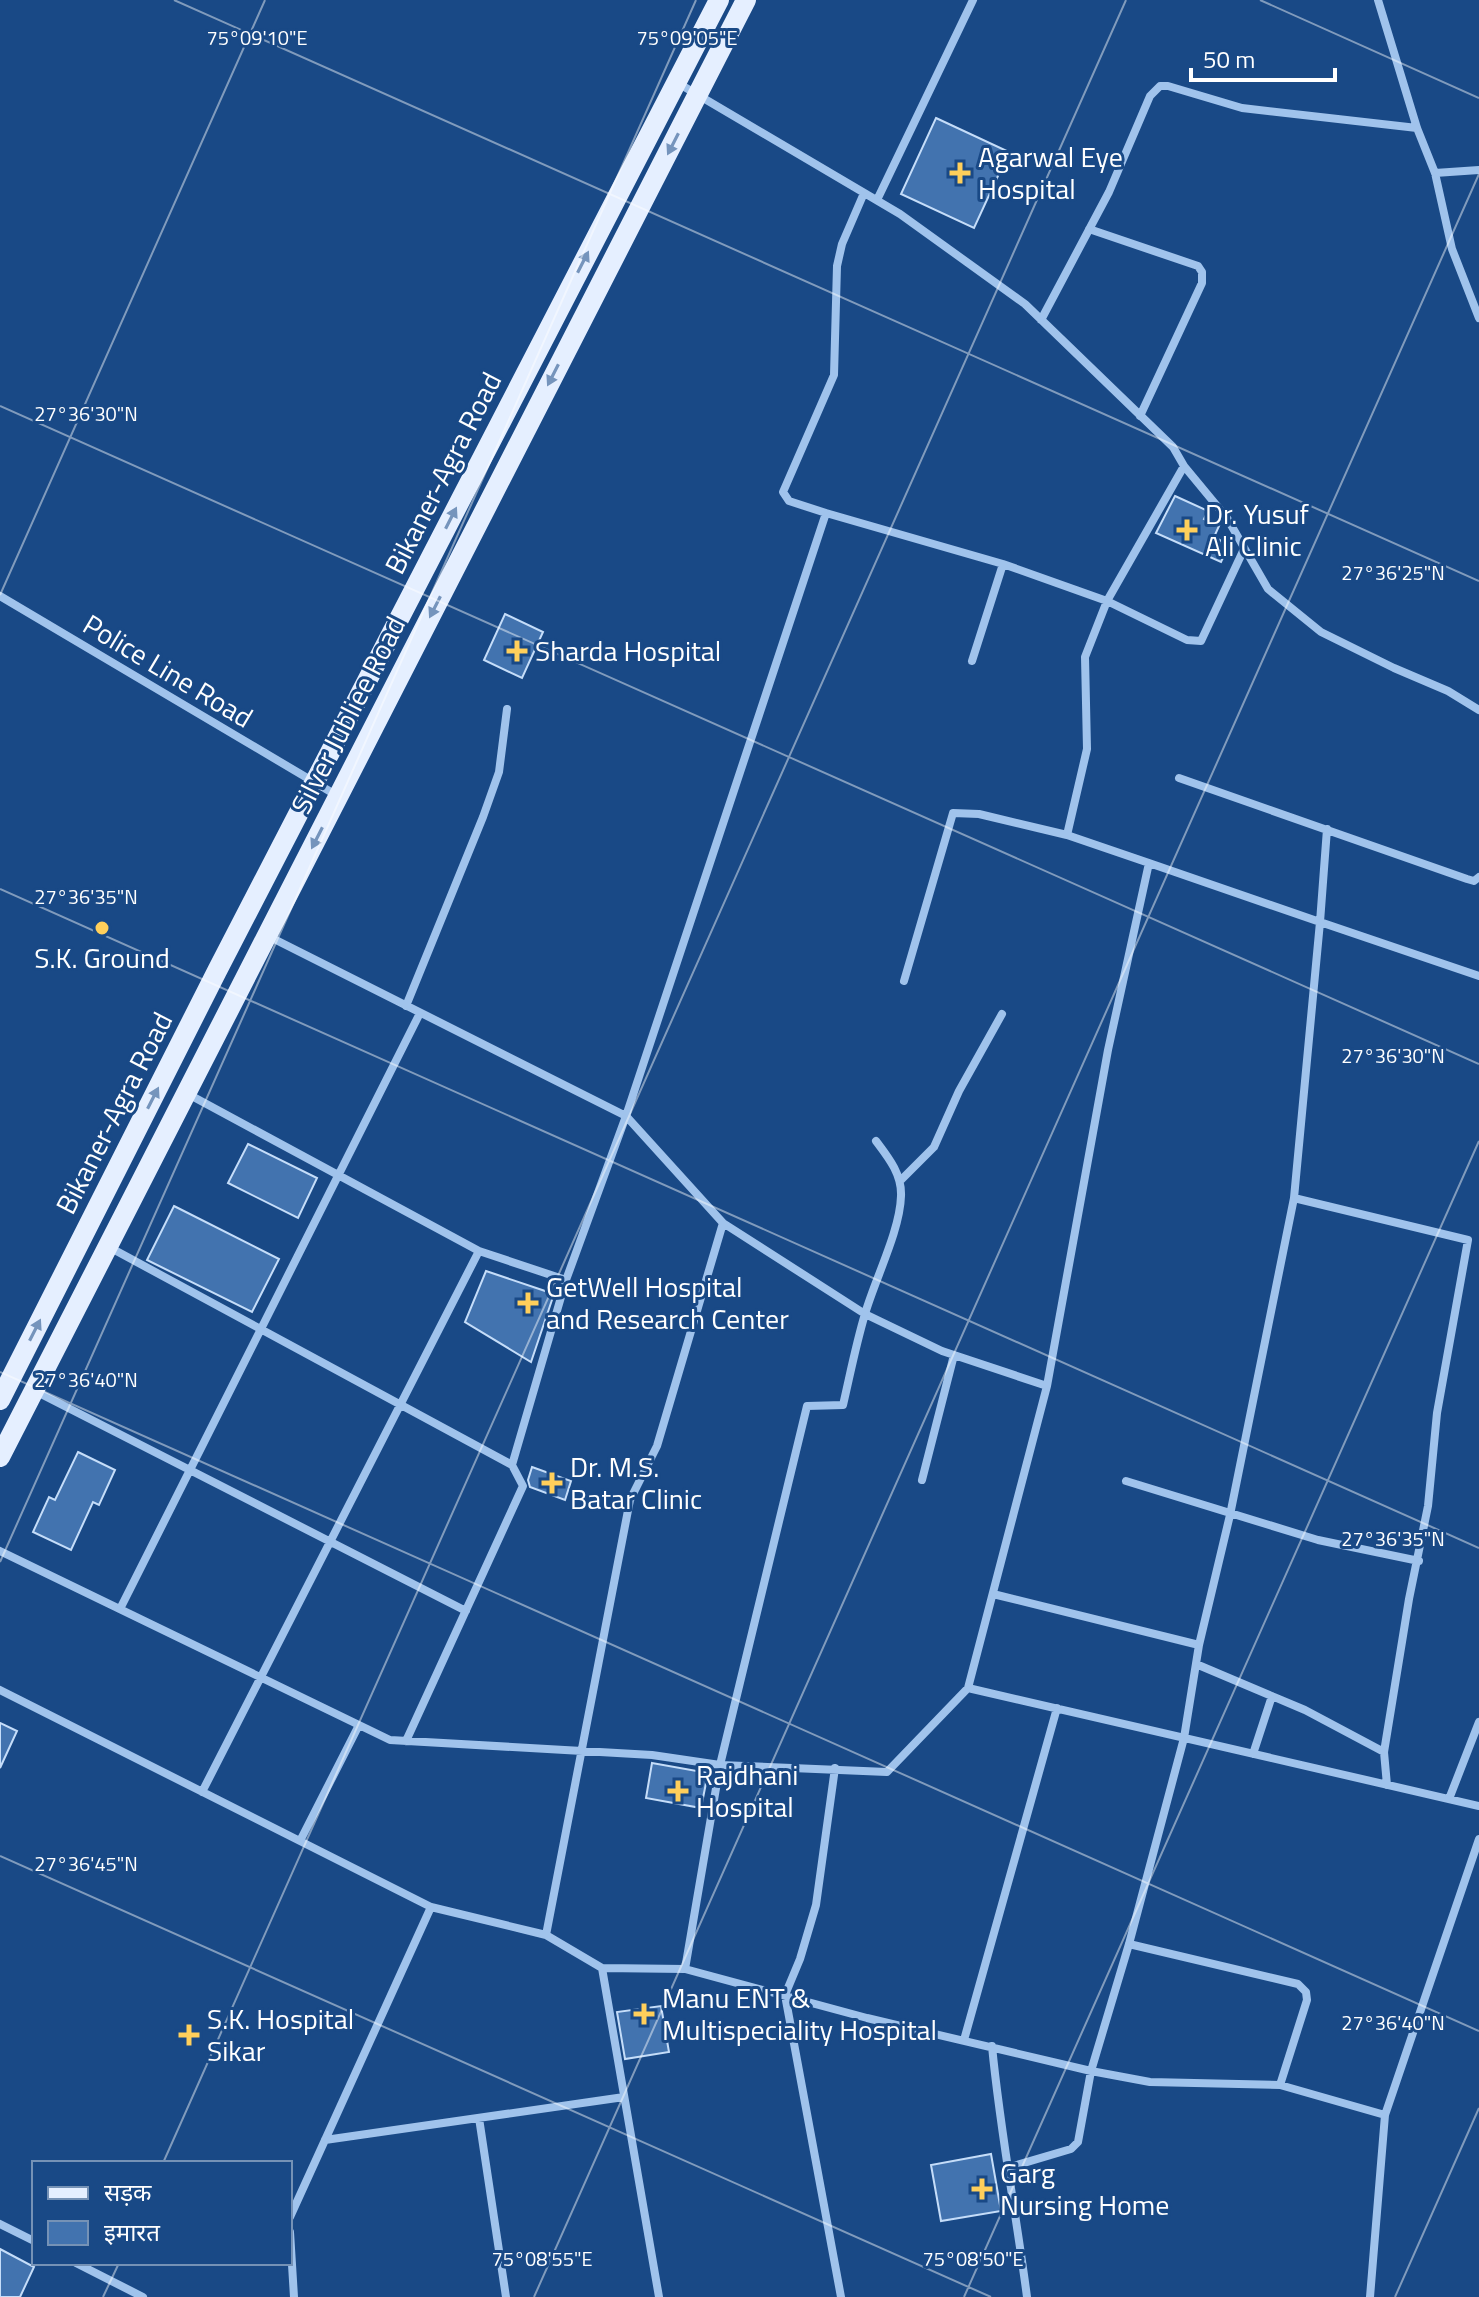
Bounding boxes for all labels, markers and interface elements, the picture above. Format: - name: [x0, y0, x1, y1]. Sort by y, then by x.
- text: 75°09'10"E: [206, 22, 308, 53]
- text: 75°09'05"E: [636, 22, 738, 53]
- scale bar: [1191, 32, 1335, 82]
- text: 50 m: [1203, 41, 1255, 77]
- one-way arrow: [666, 133, 679, 156]
- place label: Agarwal Eye Hospital: [978, 135, 1123, 210]
- marker: Agarwal Eye Hospital: [949, 162, 971, 184]
- one-way arrow: [576, 251, 589, 274]
- street label: Bikaner-Agra Road: [373, 364, 512, 581]
- one-way arrow: [547, 364, 560, 387]
- text: 27°36'30"N: [34, 398, 138, 429]
- place label: Dr. Yusuf Ali Clinic: [1205, 492, 1310, 567]
- one-way arrow: [444, 507, 457, 530]
- marker: Dr. Yusuf Ali Clinic: [1176, 519, 1198, 541]
- text: 27°36'25"N: [1341, 557, 1445, 588]
- one-way arrow: [428, 595, 442, 618]
- street label: Police Line Road: [75, 603, 261, 738]
- street label: Silver Jubliee Road: [279, 609, 416, 821]
- place label: Sharda Hospital: [535, 629, 721, 672]
- marker: Sharda Hospital: [506, 640, 528, 662]
- one-way arrow: [310, 827, 323, 850]
- text: 27°36'35"N: [34, 881, 138, 912]
- marker: S.K. Ground: [93, 919, 111, 937]
- place label: S.K. Ground: [34, 936, 170, 979]
- street label: Bikaner-Agra Road: [44, 1004, 183, 1221]
- text: 27°36'30"N: [1341, 1040, 1445, 1071]
- one-way arrow: [146, 1087, 160, 1110]
- place label: GetWell Hospital and Research Center: [546, 1265, 789, 1340]
- marker: GetWell Hospital and Research Center: [517, 1292, 539, 1314]
- one-way arrow: [29, 1319, 42, 1342]
- text: 27°36'40"N: [34, 1364, 138, 1395]
- place label: Dr. M.S. Batar Clinic: [570, 1445, 702, 1520]
- marker: Dr. M.S. Batar Clinic: [541, 1472, 563, 1494]
- text: 27°36'35"N: [1341, 1523, 1445, 1554]
- place label: Rajdhani Hospital: [696, 1753, 798, 1828]
- marker: Rajdhani Hospital: [667, 1780, 689, 1802]
- text: 27°36'45"N: [34, 1848, 138, 1879]
- place label: Manu ENT & Multispeciality Hospital: [662, 1976, 937, 2051]
- place label: S.K. Hospital Sikar: [207, 1997, 354, 2072]
- marker: Manu ENT & Multispeciality Hospital: [633, 2003, 655, 2025]
- text: 27°36'40"N: [1341, 2007, 1445, 2038]
- marker: S.K. Hospital Sikar: [178, 2024, 200, 2046]
- place label: Garg Nursing Home: [1000, 2151, 1169, 2226]
- legend: [32, 2161, 292, 2265]
- text: सड़क: [104, 2174, 152, 2210]
- marker: Garg Nursing Home: [971, 2178, 993, 2200]
- text: इमारत: [104, 2214, 161, 2250]
- text: 75°08'55"E: [491, 2243, 593, 2274]
- text: 75°08'50"E: [922, 2243, 1024, 2274]

